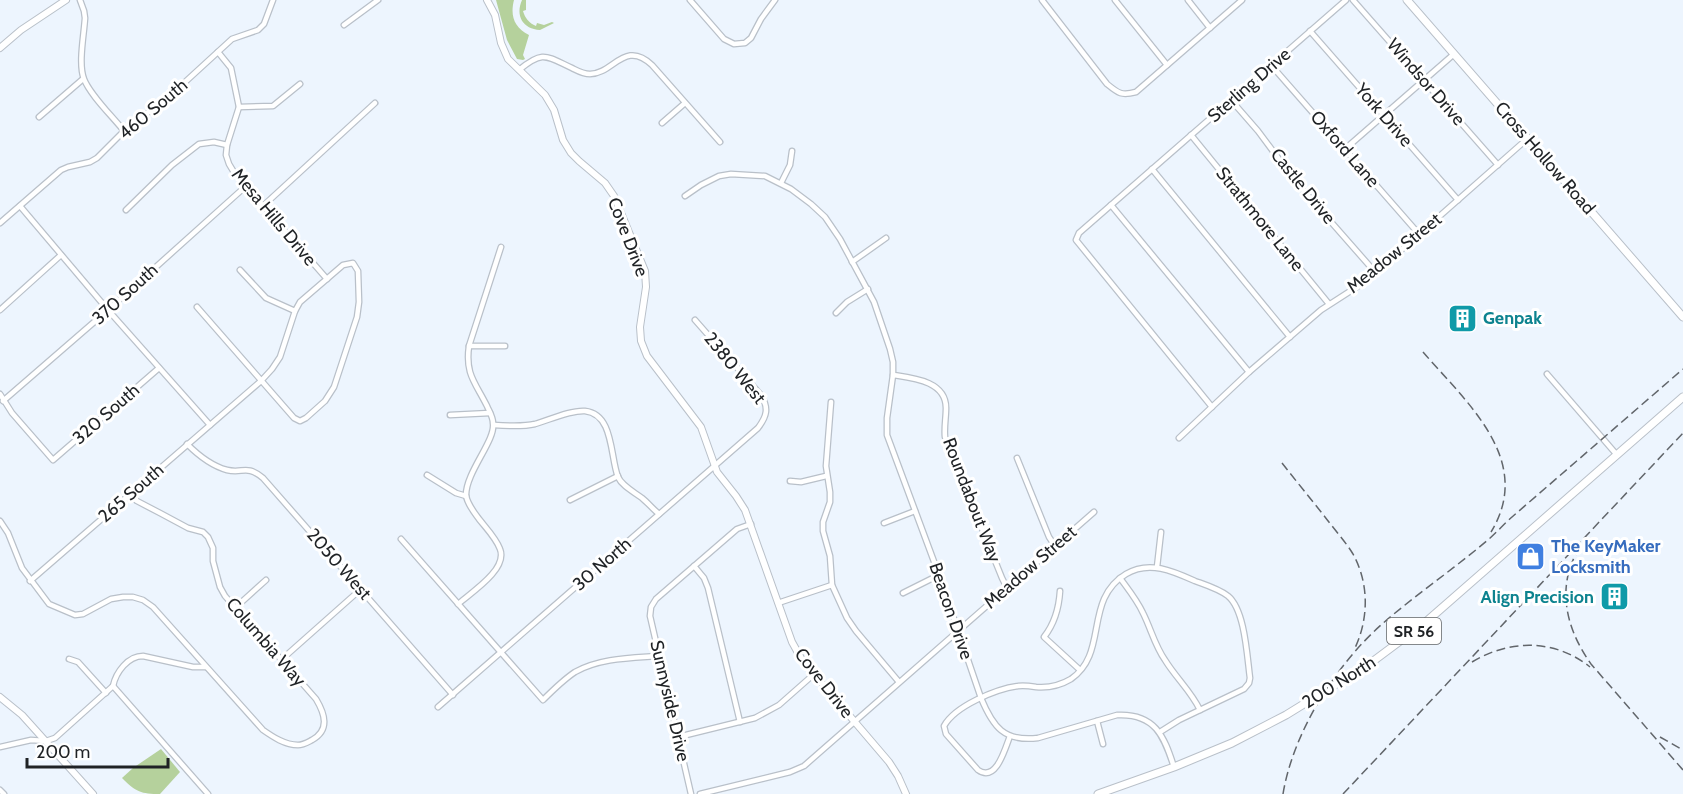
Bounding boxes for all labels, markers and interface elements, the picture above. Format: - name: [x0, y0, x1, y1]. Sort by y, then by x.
- street label: Windsor Drive: [1382, 34, 1470, 130]
- street label: Sterling Drive: [1203, 43, 1295, 127]
- street label: 460 South: [114, 74, 192, 144]
- street label: York Drive: [1350, 78, 1417, 151]
- street label: Cross Hollow Road: [1490, 97, 1600, 219]
- street label: Oxford Lane: [1306, 106, 1384, 192]
- street label: Castle Drive: [1266, 144, 1340, 228]
- street label: Strathmore Lane: [1211, 163, 1309, 275]
- street label: Mesa Hills Drive: [227, 164, 321, 270]
- street label: Cove Drive: [603, 194, 653, 280]
- street label: Meadow Street: [1342, 208, 1446, 298]
- street label: 370 South: [88, 259, 162, 329]
- building icon: Genpak: [1446, 302, 1478, 334]
- place label: Genpak: [1483, 307, 1542, 329]
- street label: 2380 West: [699, 328, 771, 408]
- street label: 320 South: [68, 379, 144, 449]
- street label: Roundabout Way: [938, 435, 1006, 565]
- street label: 265 South: [94, 459, 168, 527]
- street label: Meadow Street: [979, 521, 1081, 613]
- street label: 2050 West: [302, 524, 376, 604]
- street label: 30 North: [568, 533, 636, 595]
- place label: The KeyMaker Locksmith: [1551, 535, 1661, 578]
- shop icon: The KeyMaker Locksmith: [1514, 540, 1546, 572]
- street label: Beacon Drive: [924, 560, 978, 662]
- building icon: Align Precision: [1599, 581, 1631, 613]
- place label: Align Precision: [1481, 586, 1594, 608]
- street label: Columbia Way: [221, 593, 311, 691]
- road number: SR 56: [1387, 618, 1441, 644]
- street label: Sunnyside Drive: [645, 638, 695, 764]
- street label: Cove Drive: [790, 644, 858, 722]
- street label: 200 North: [1298, 651, 1380, 713]
- scale bar: [27, 731, 168, 769]
- text: 200 m: [36, 741, 90, 763]

